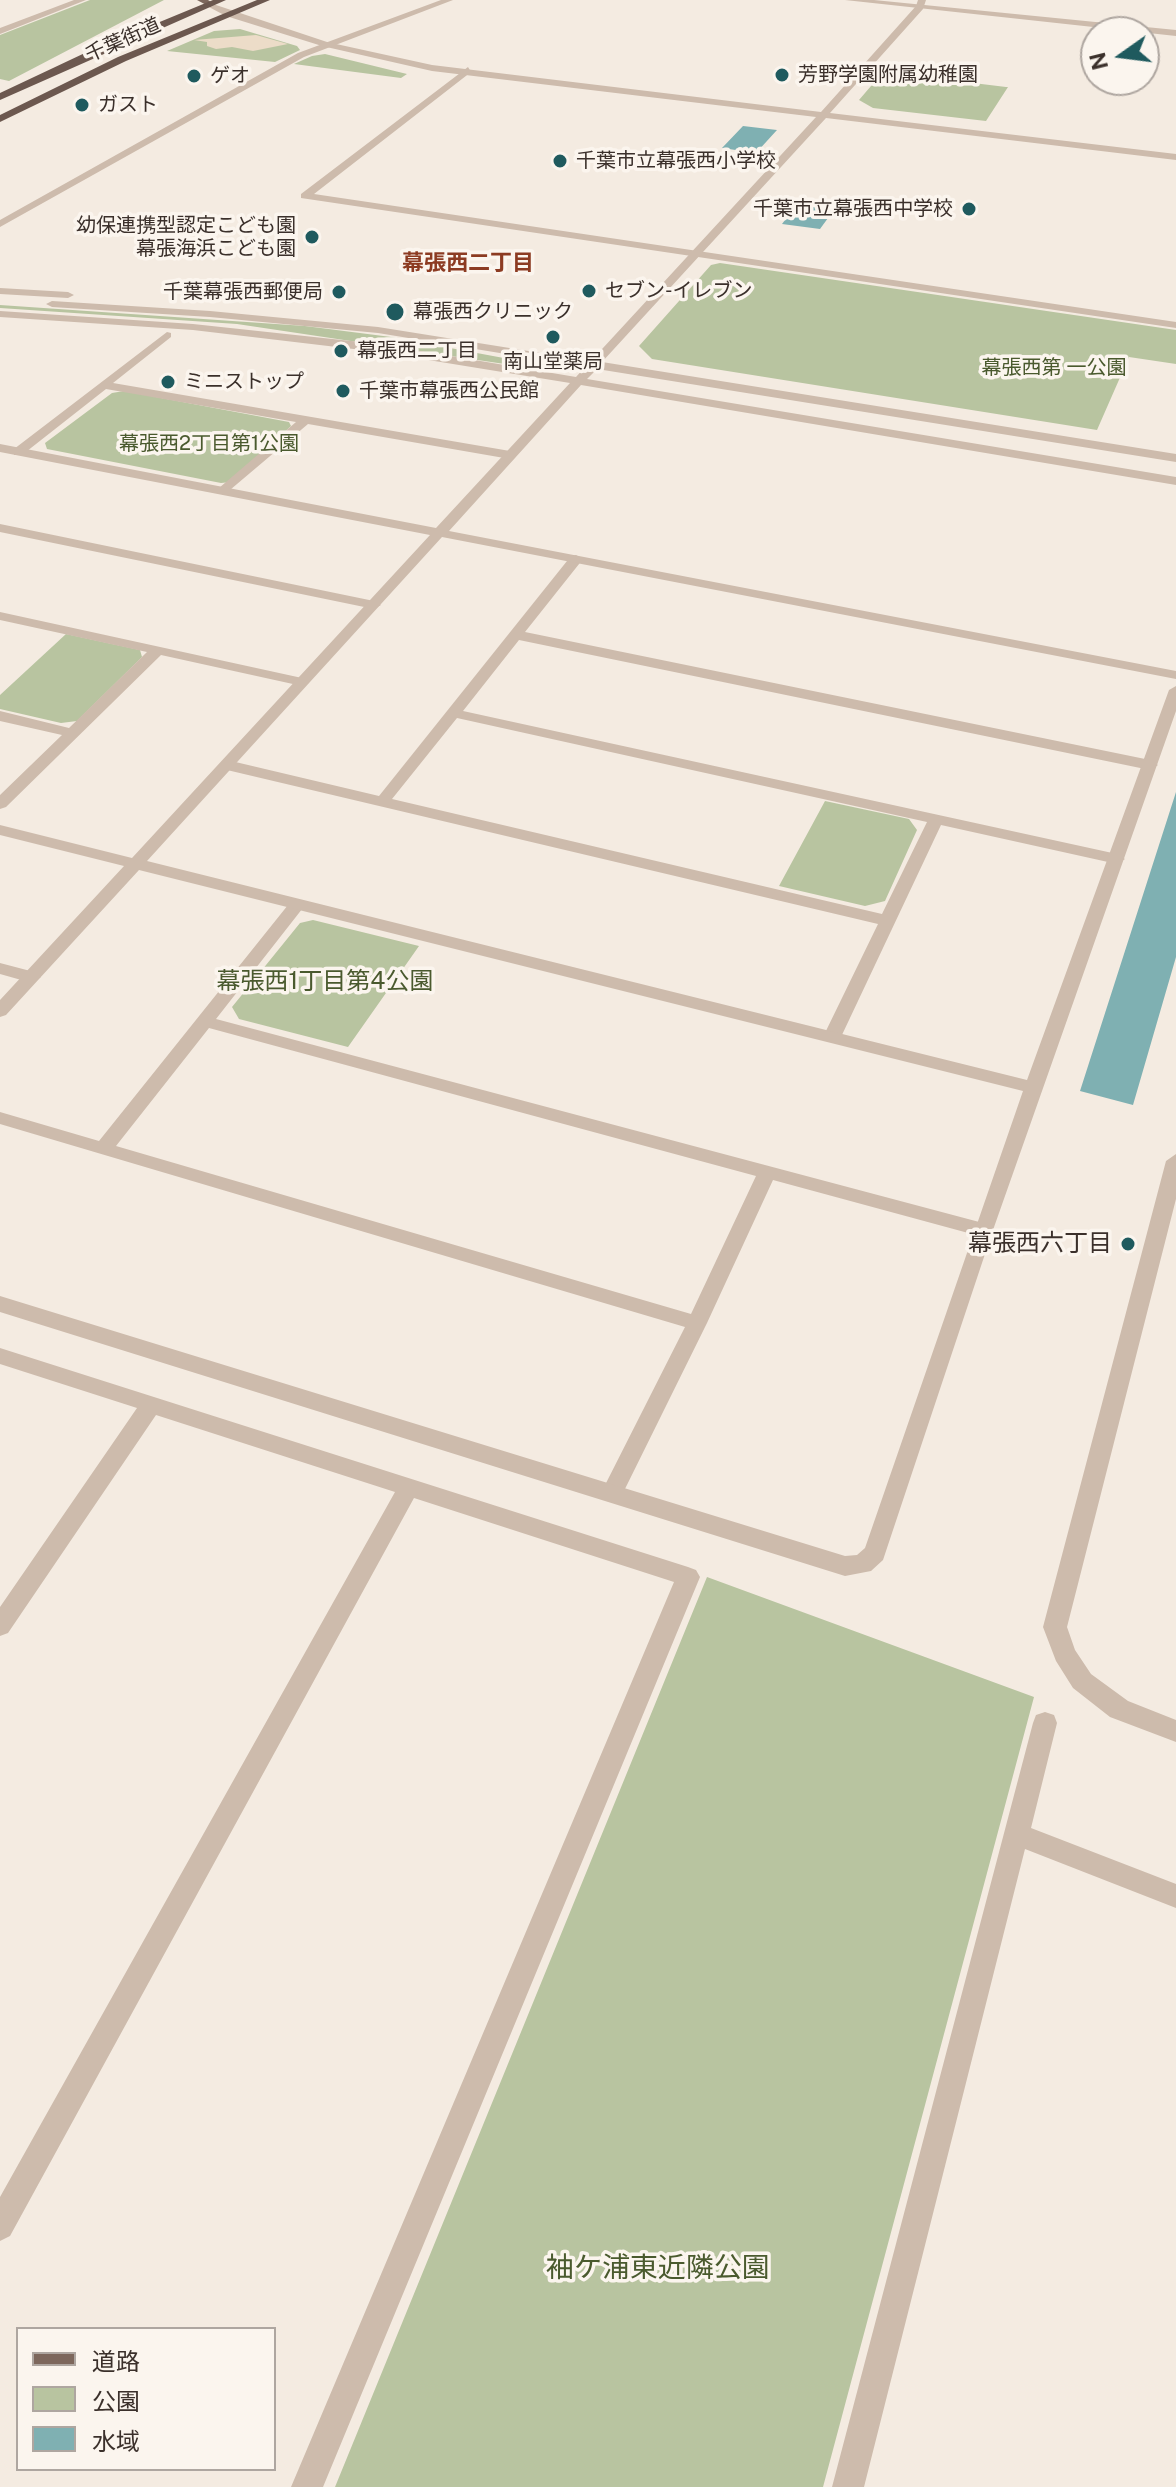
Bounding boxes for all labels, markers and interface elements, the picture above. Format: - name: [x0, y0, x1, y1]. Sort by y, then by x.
- street label: 千葉街道: [82, 13, 164, 67]
- north arrow: [1080, 16, 1160, 96]
- text: N: [1084, 50, 1113, 73]
- place label: 芳野学園附属幼稚園: [798, 63, 978, 87]
- place label: ゲオ: [210, 64, 250, 88]
- marker: 芳野学園附属幼稚園: [773, 66, 791, 84]
- marker: ゲオ: [185, 67, 203, 85]
- place label: ガスト: [98, 93, 158, 117]
- marker: ガスト: [73, 96, 91, 114]
- place label: 千葉市立幕張西小学校: [576, 149, 776, 173]
- marker: 千葉市立幕張西小学校: [551, 152, 569, 170]
- place label: 千葉市立幕張西中学校: [753, 197, 953, 221]
- marker: 千葉市立幕張西中学校: [960, 200, 978, 218]
- place label: 幼保連携型認定こども園 幕張海浜こども園: [76, 214, 296, 261]
- marker: 幼保連携型認定こども園 幕張海浜こども園: [303, 228, 321, 246]
- district label: 幕張西二丁目: [402, 250, 534, 276]
- place label: セブン-イレブン: [605, 279, 753, 303]
- place label: 千葉幕張西郵便局: [163, 280, 323, 304]
- marker: セブン-イレブン: [580, 282, 598, 300]
- marker: 千葉幕張西郵便局: [330, 283, 348, 301]
- place label: 幕張西クリニック: [413, 300, 573, 324]
- marker: 幕張西クリニック: [384, 301, 406, 323]
- marker: 南山堂薬局: [544, 328, 562, 346]
- place label: 幕張西二丁目: [357, 339, 477, 363]
- marker: 幕張西二丁目: [332, 342, 350, 360]
- place label: 南山堂薬局: [503, 350, 603, 374]
- park label: 幕張西第 一公園: [982, 356, 1126, 380]
- place label: ミニストップ: [184, 370, 304, 394]
- marker: ミニストップ: [159, 373, 177, 391]
- place label: 千葉市幕張西公民館: [359, 379, 539, 403]
- marker: 千葉市幕張西公民館: [334, 382, 352, 400]
- park label: 幕張西2丁目第1公園: [119, 432, 299, 456]
- park label: 幕張西1丁目第4公園: [217, 968, 433, 996]
- place label: 幕張西六丁目: [968, 1230, 1112, 1258]
- marker: 幕張西六丁目: [1119, 1235, 1137, 1253]
- park label: 袖ケ浦東近隣公園: [546, 2251, 770, 2285]
- legend: [16, 2327, 276, 2471]
- text: 道路: [92, 2347, 140, 2375]
- text: 公園: [92, 2387, 140, 2415]
- text: 水域: [92, 2427, 140, 2455]

